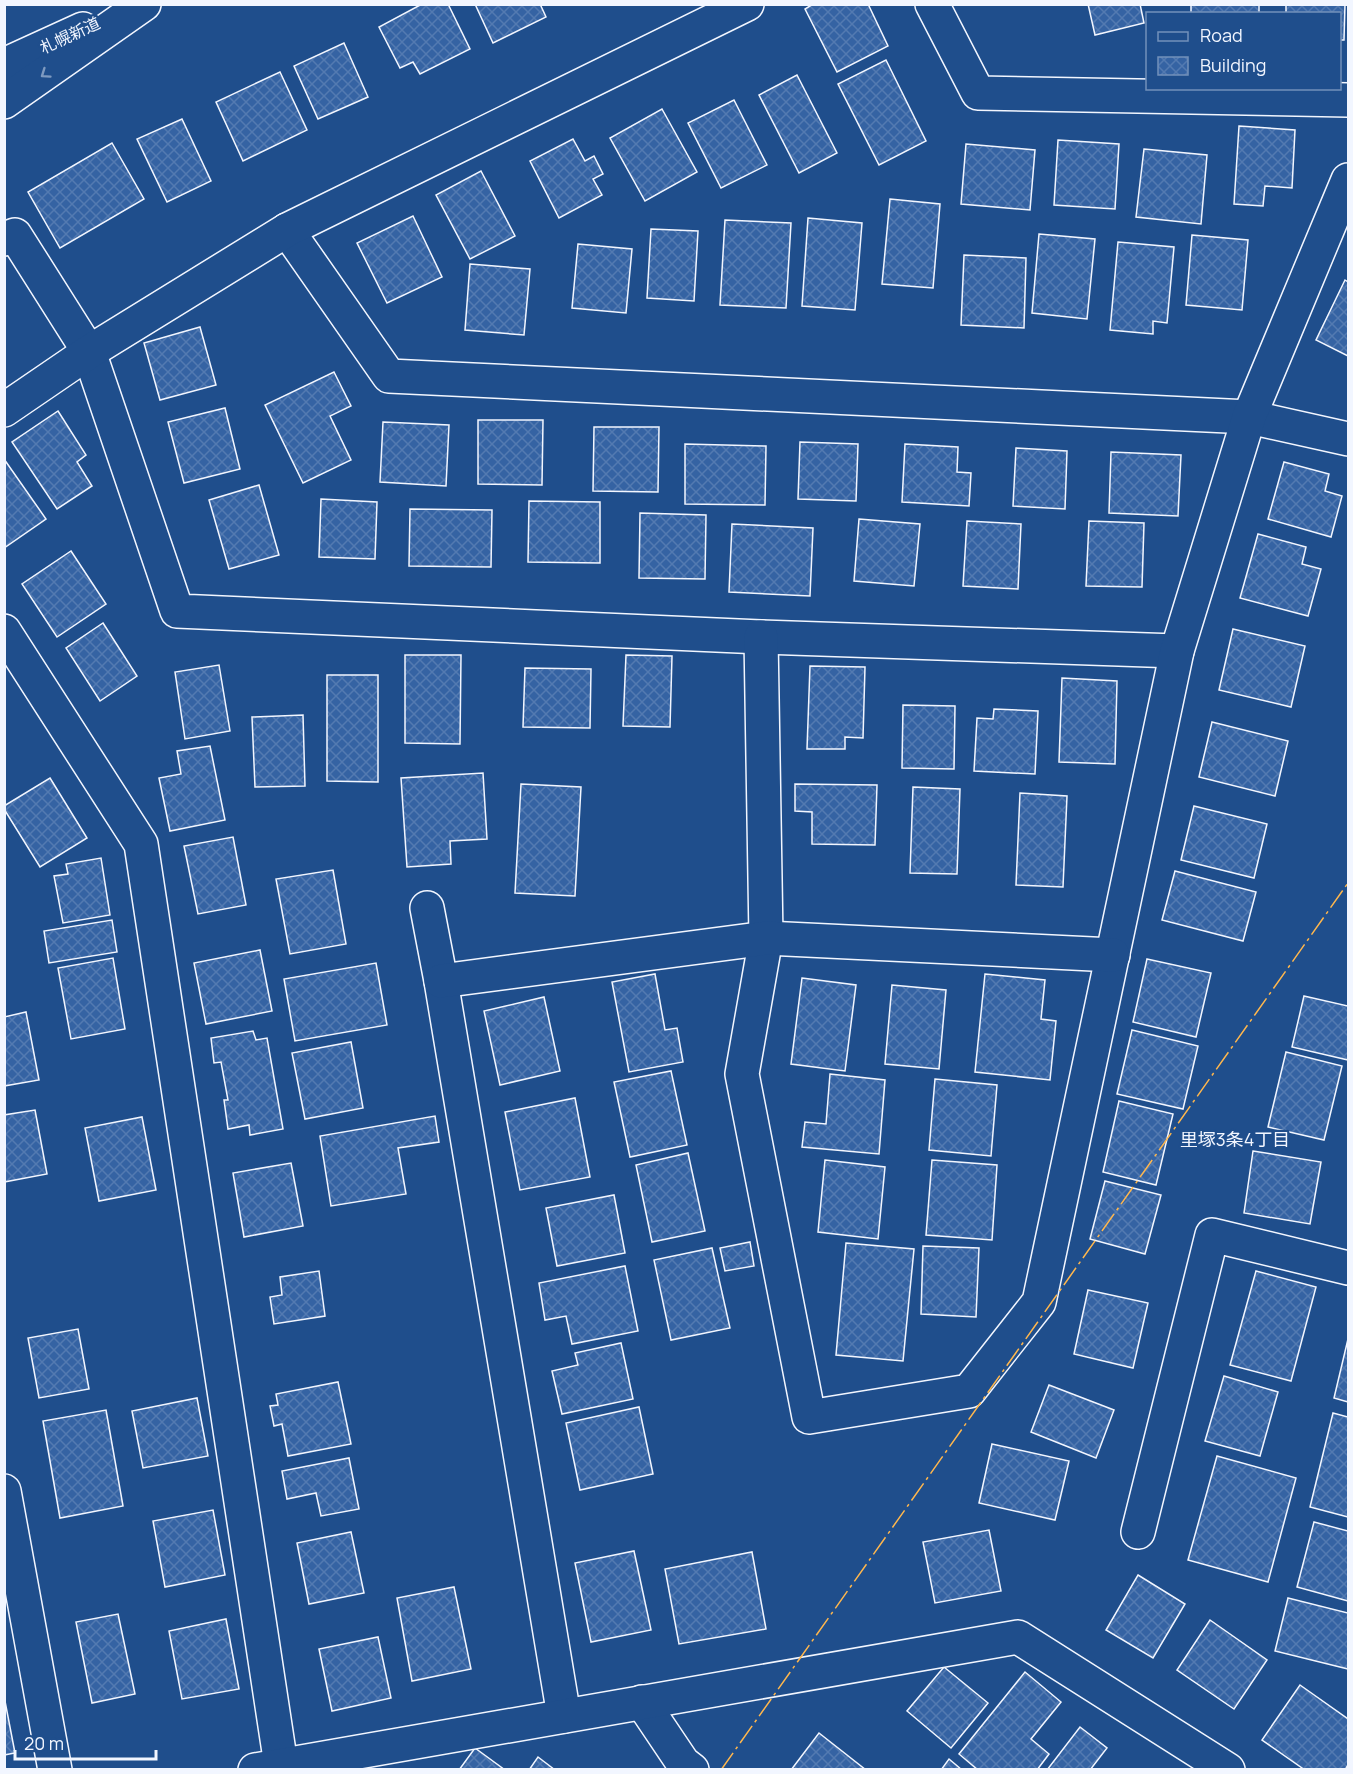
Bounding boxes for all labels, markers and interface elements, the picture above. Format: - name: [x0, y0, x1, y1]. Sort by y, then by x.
- street label: 札幌新道: [36, 12, 104, 58]
- legend: [1146, 12, 1341, 90]
- text: Road: [1200, 23, 1243, 47]
- text: Building: [1200, 53, 1266, 77]
- one-way arrow: [40, 67, 51, 78]
- district label: 里塚3条4丁目: [1180, 1127, 1290, 1151]
- scale bar: [15, 1723, 156, 1761]
- text: 20 m: [24, 1731, 64, 1755]

